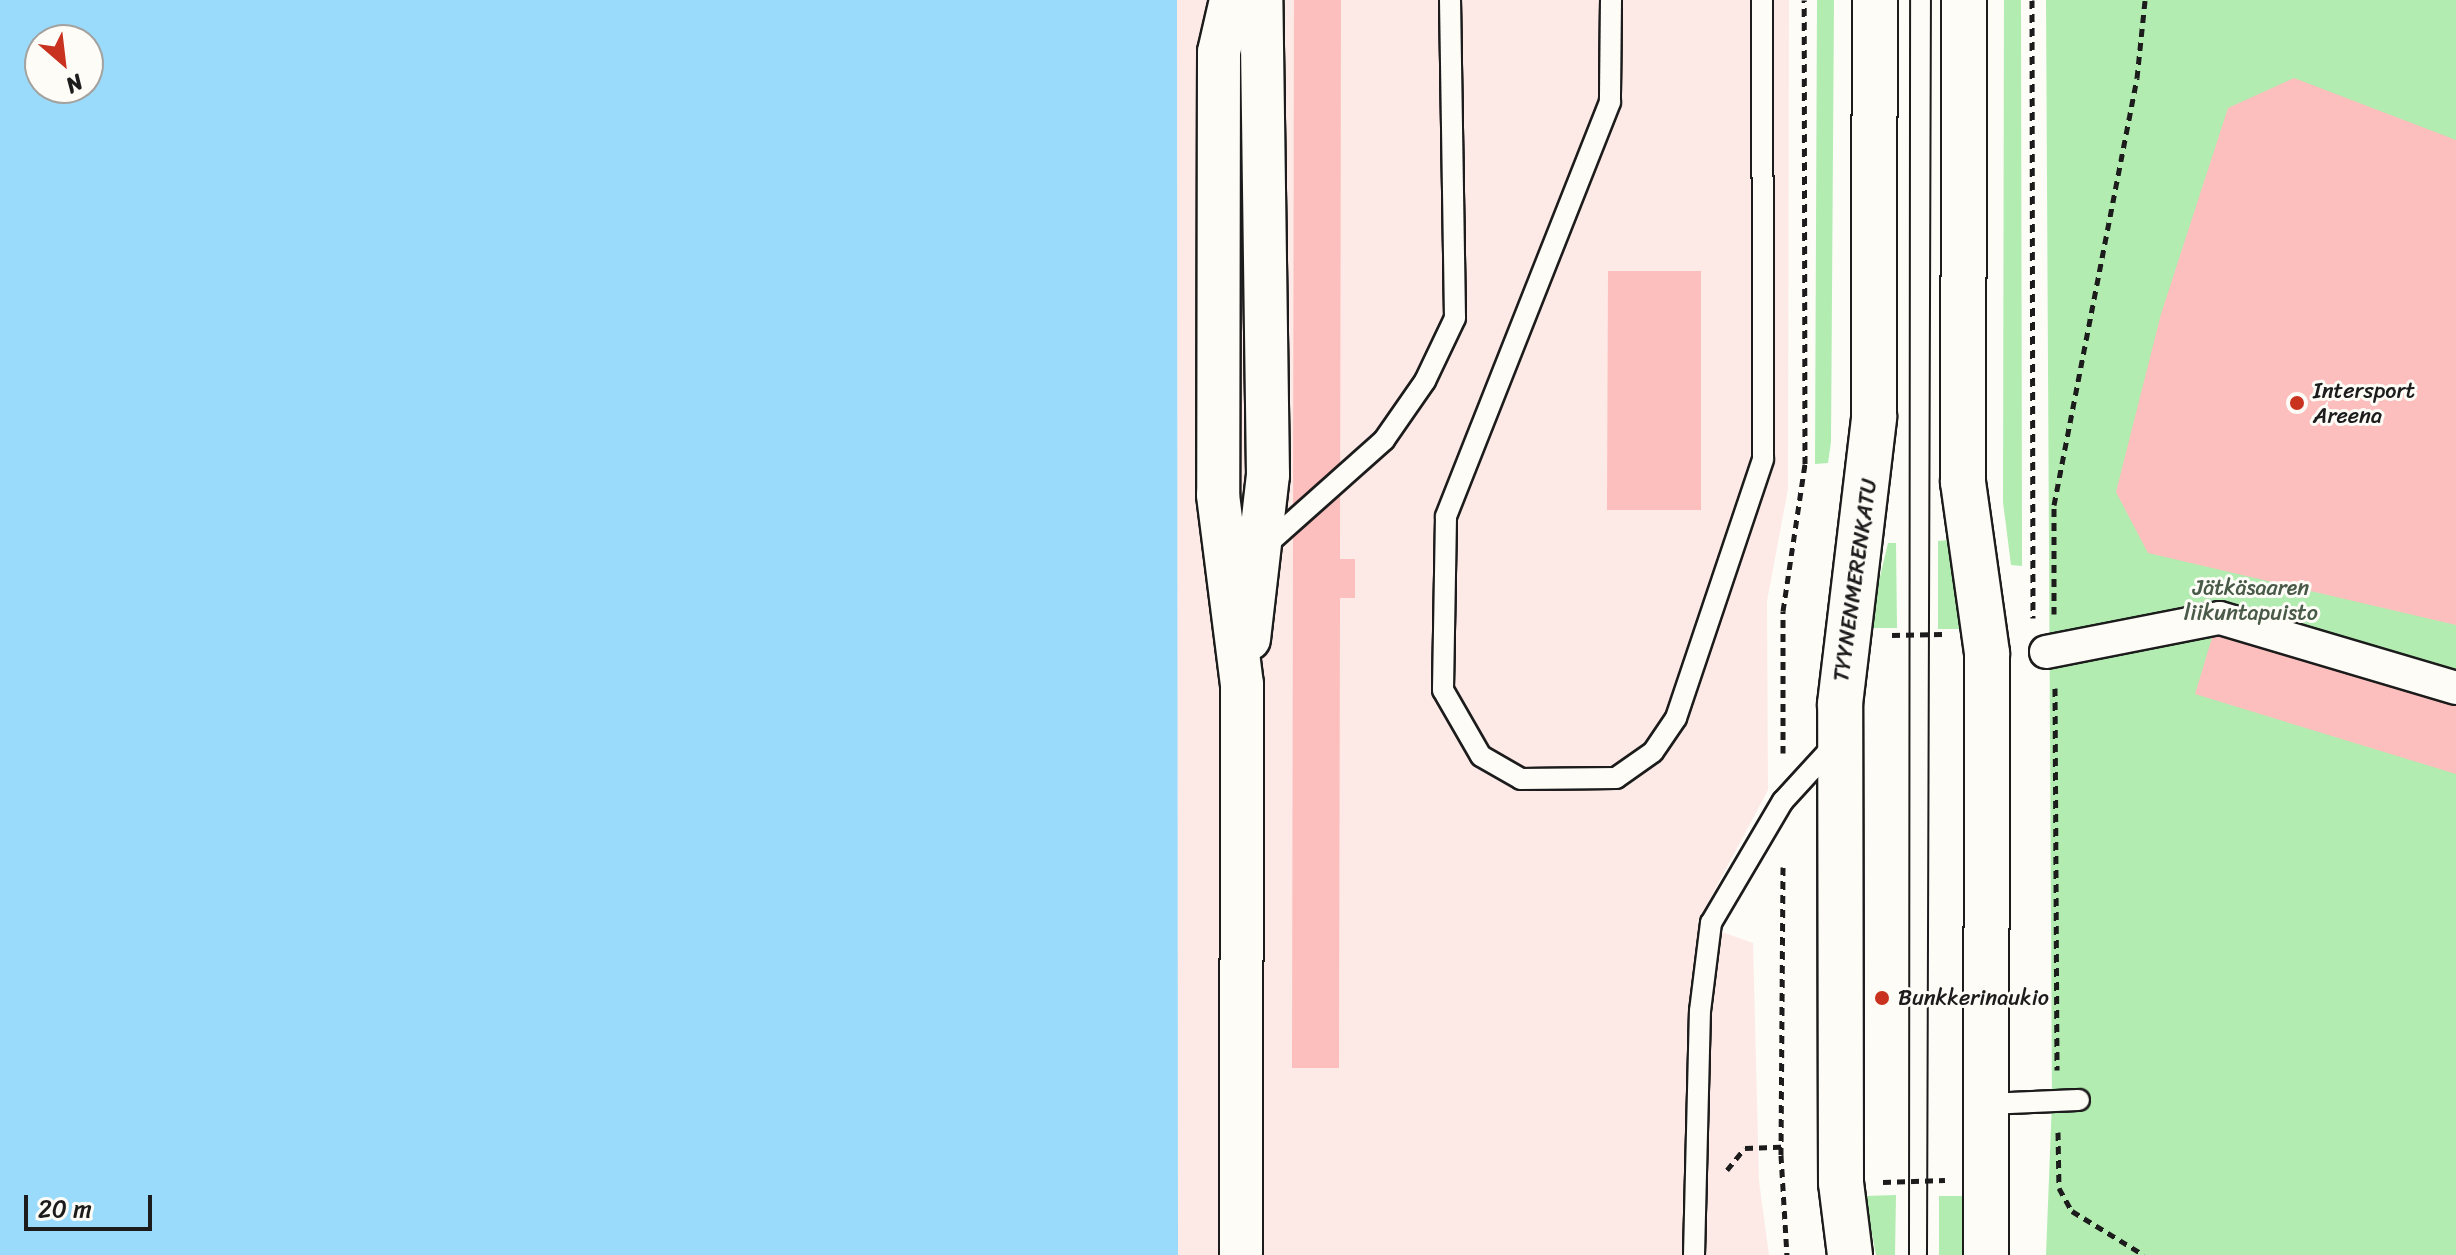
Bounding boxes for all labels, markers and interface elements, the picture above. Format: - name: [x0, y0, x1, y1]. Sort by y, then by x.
- north arrow: [24, 24, 104, 104]
- text: N: [59, 63, 90, 105]
- place label: Intersport Areena: [2313, 377, 2415, 428]
- marker: Intersport Areena: [2288, 394, 2306, 412]
- street label: TYYNENMERENKATU: [1828, 477, 1882, 683]
- park label: Jätkäsaaren liikuntapuisto: [2184, 574, 2318, 626]
- place label: Bunkkerinaukio: [1898, 985, 2049, 1011]
- marker: Bunkkerinaukio: [1873, 989, 1891, 1007]
- scale bar: [28, 1179, 156, 1229]
- text: 20 m: [38, 1188, 92, 1230]

